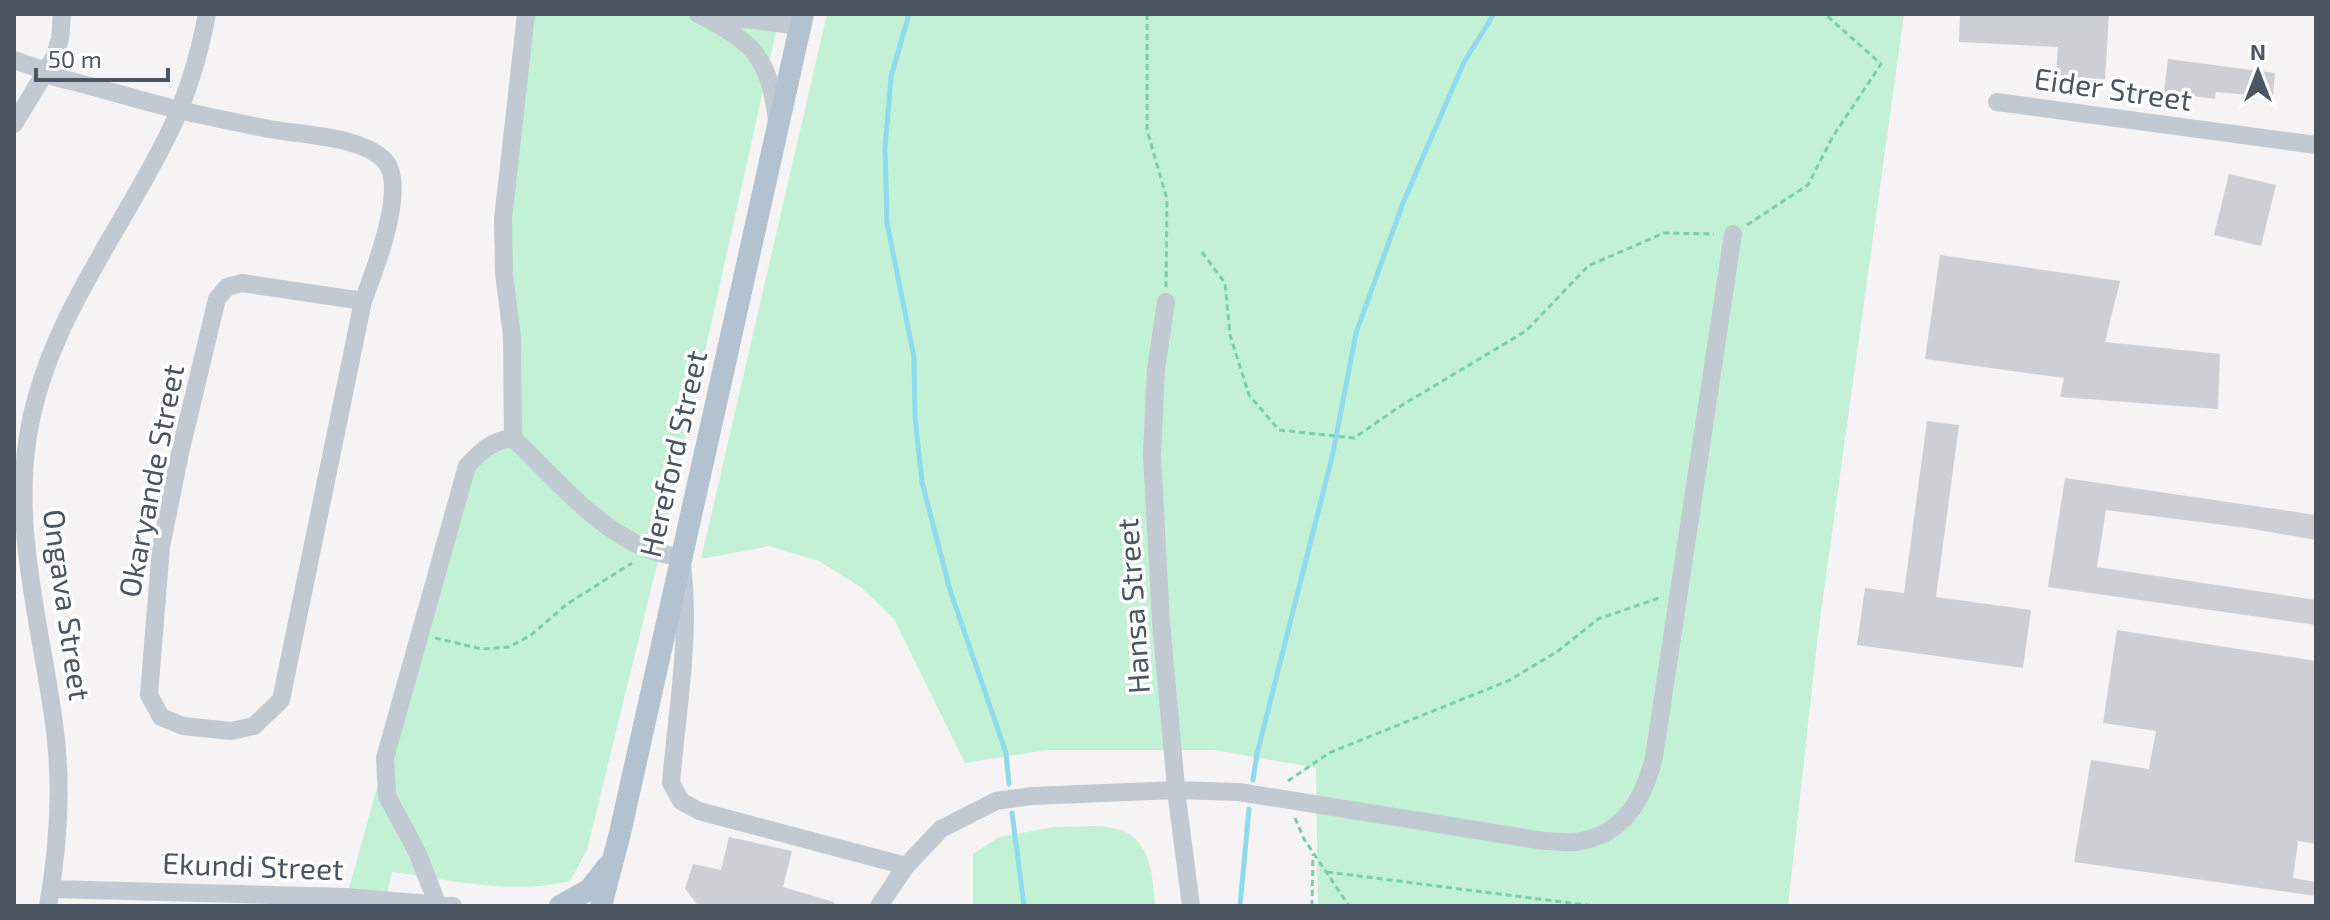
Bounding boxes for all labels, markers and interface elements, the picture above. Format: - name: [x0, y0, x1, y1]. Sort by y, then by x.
- scale bar: [36, 32, 168, 82]
- north arrow: [2218, 32, 2298, 112]
- text: N: [2250, 38, 2266, 64]
- text: 50 m: [48, 44, 102, 73]
- street label: Eider Street: [2032, 59, 2195, 117]
- street label: Hereford Street: [631, 347, 713, 560]
- street label: Okaryande Street: [110, 361, 190, 600]
- street label: Ongava Street: [37, 507, 99, 703]
- street label: Hansa Street: [1108, 517, 1156, 695]
- street label: Ekundi Street: [162, 844, 344, 886]

